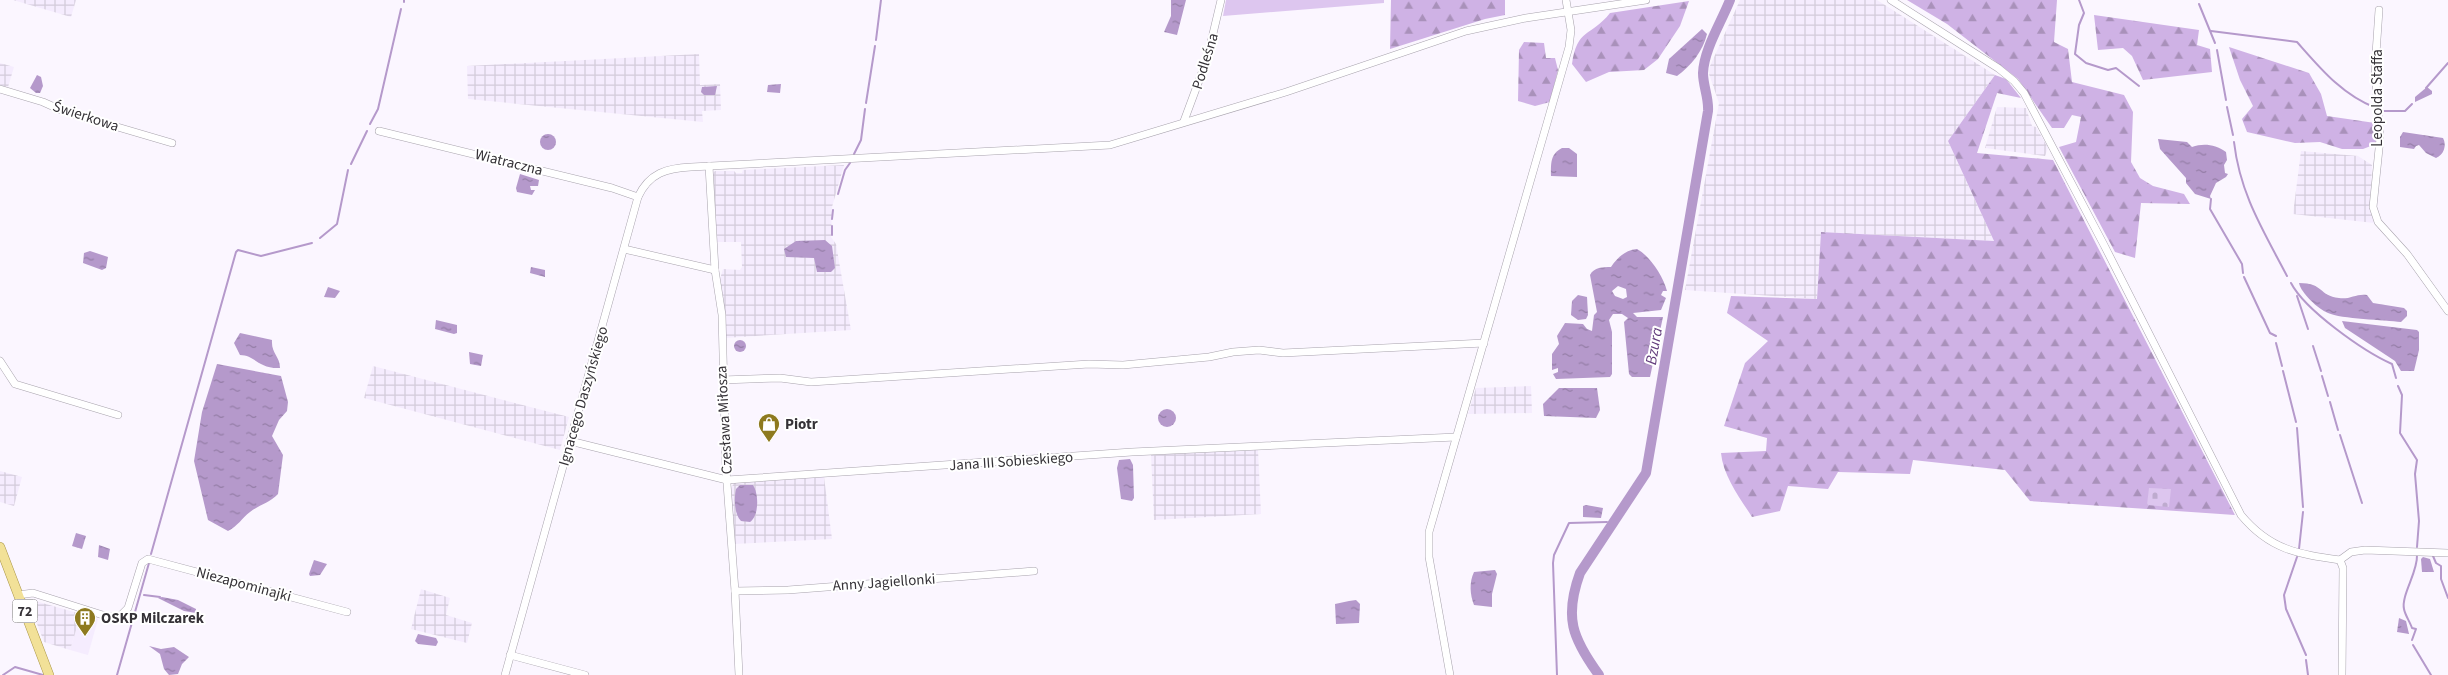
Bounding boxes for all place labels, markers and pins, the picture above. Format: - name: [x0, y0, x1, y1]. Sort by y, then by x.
- shop icon: Piotr: [757, 412, 781, 443]
- place label: Piotr: [785, 414, 818, 435]
- building icon: OSKP Milczarek: [73, 606, 97, 637]
- place label: OSKP Milczarek: [101, 608, 205, 629]

